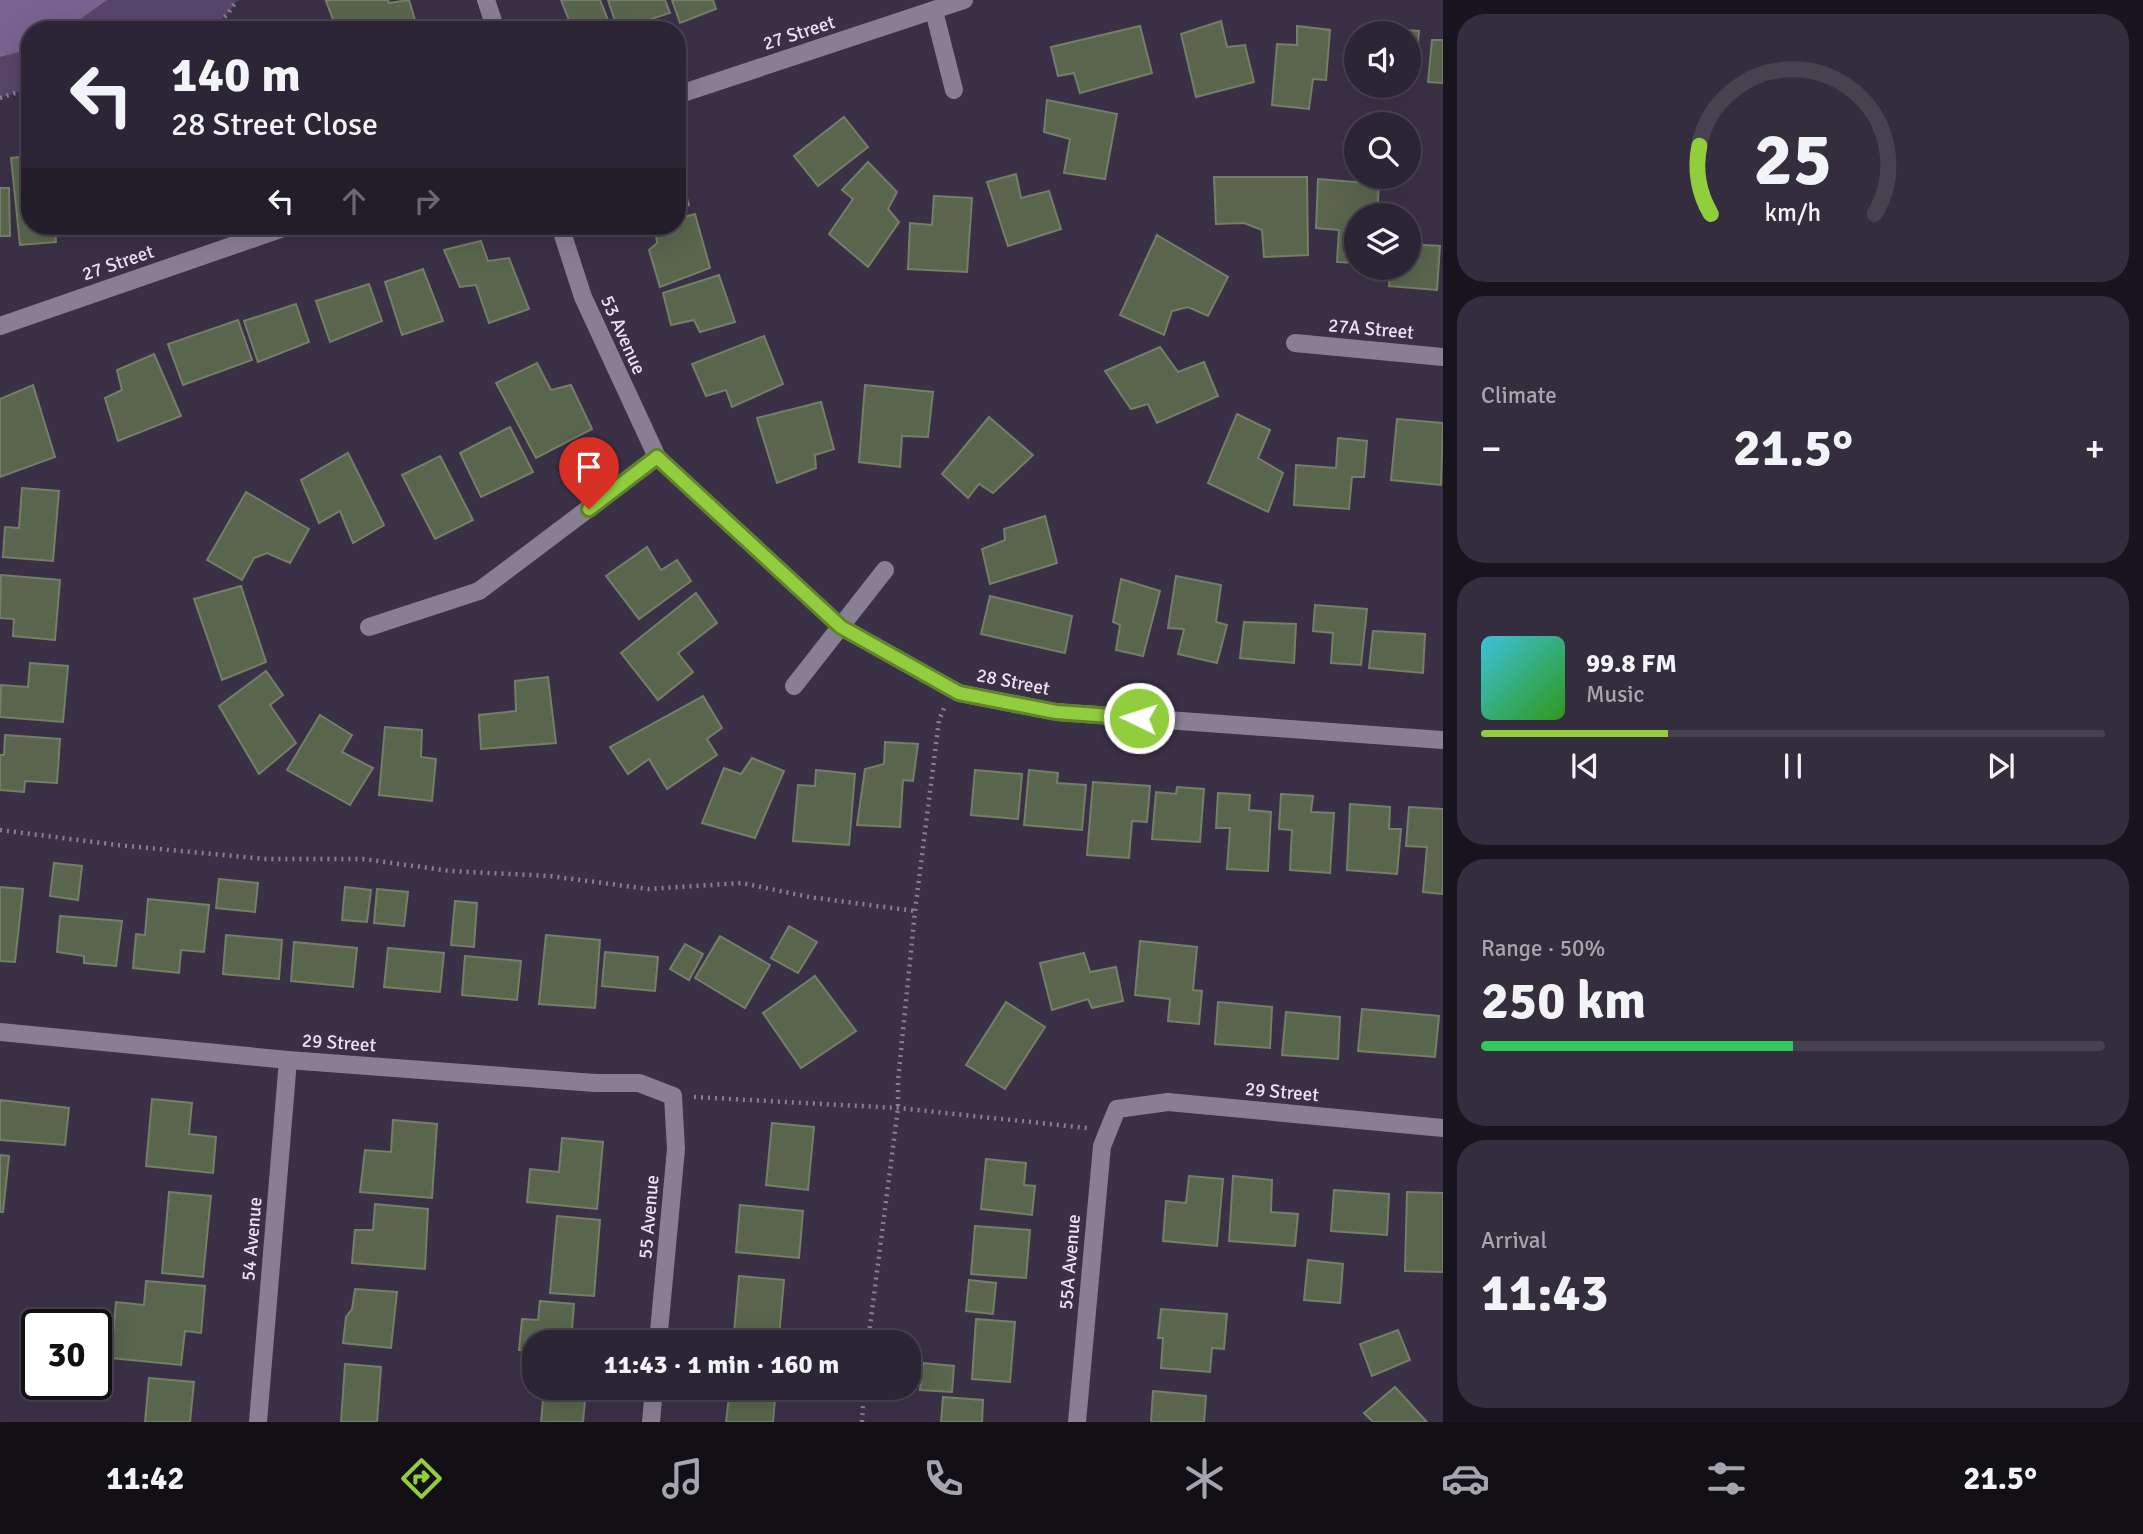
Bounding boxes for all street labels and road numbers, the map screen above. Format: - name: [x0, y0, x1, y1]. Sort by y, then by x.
- street label: 27 Street: [760, 10, 838, 56]
- street label: 27 Street: [79, 239, 157, 286]
- street label: 53 Avenue: [595, 292, 651, 378]
- street label: 27A Street: [1327, 313, 1415, 345]
- street label: 28 Street: [974, 663, 1052, 701]
- street label: 29 Street: [301, 1028, 377, 1058]
- street label: 29 Street: [1244, 1077, 1320, 1107]
- street label: 55 Avenue: [633, 1174, 665, 1260]
- street label: 54 Avenue: [236, 1196, 268, 1282]
- street label: 55A Avenue: [1054, 1213, 1086, 1311]

